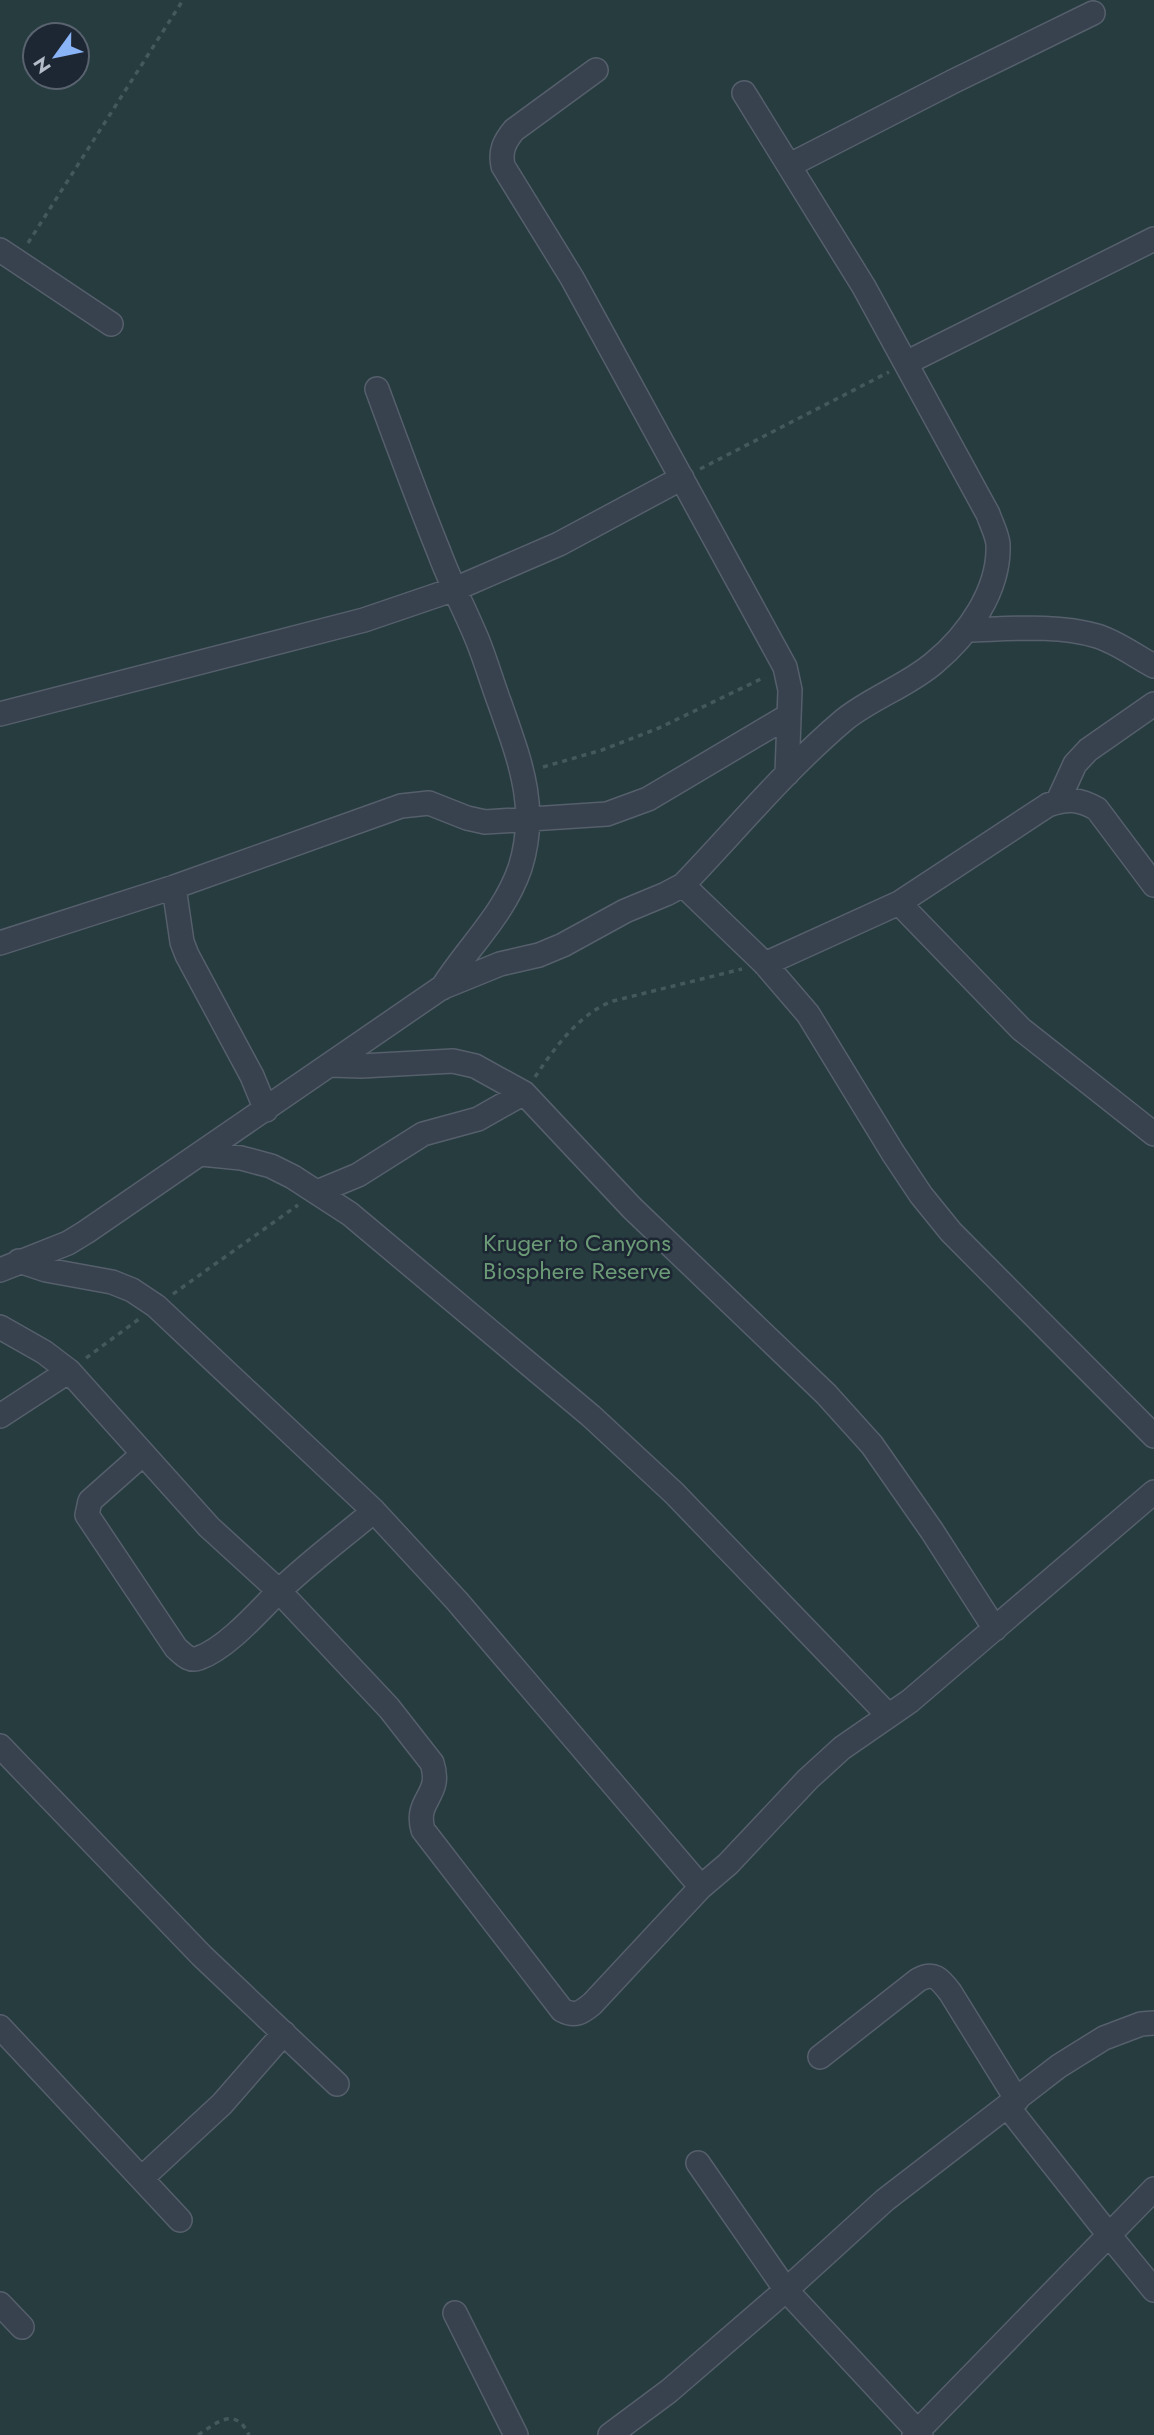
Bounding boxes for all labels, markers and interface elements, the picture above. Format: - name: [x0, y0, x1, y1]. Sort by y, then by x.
- north arrow: [21, 21, 91, 91]
- text: N: [27, 51, 58, 79]
- park label: Kruger to Canyons Biosphere Reserve: [483, 1225, 671, 1288]

